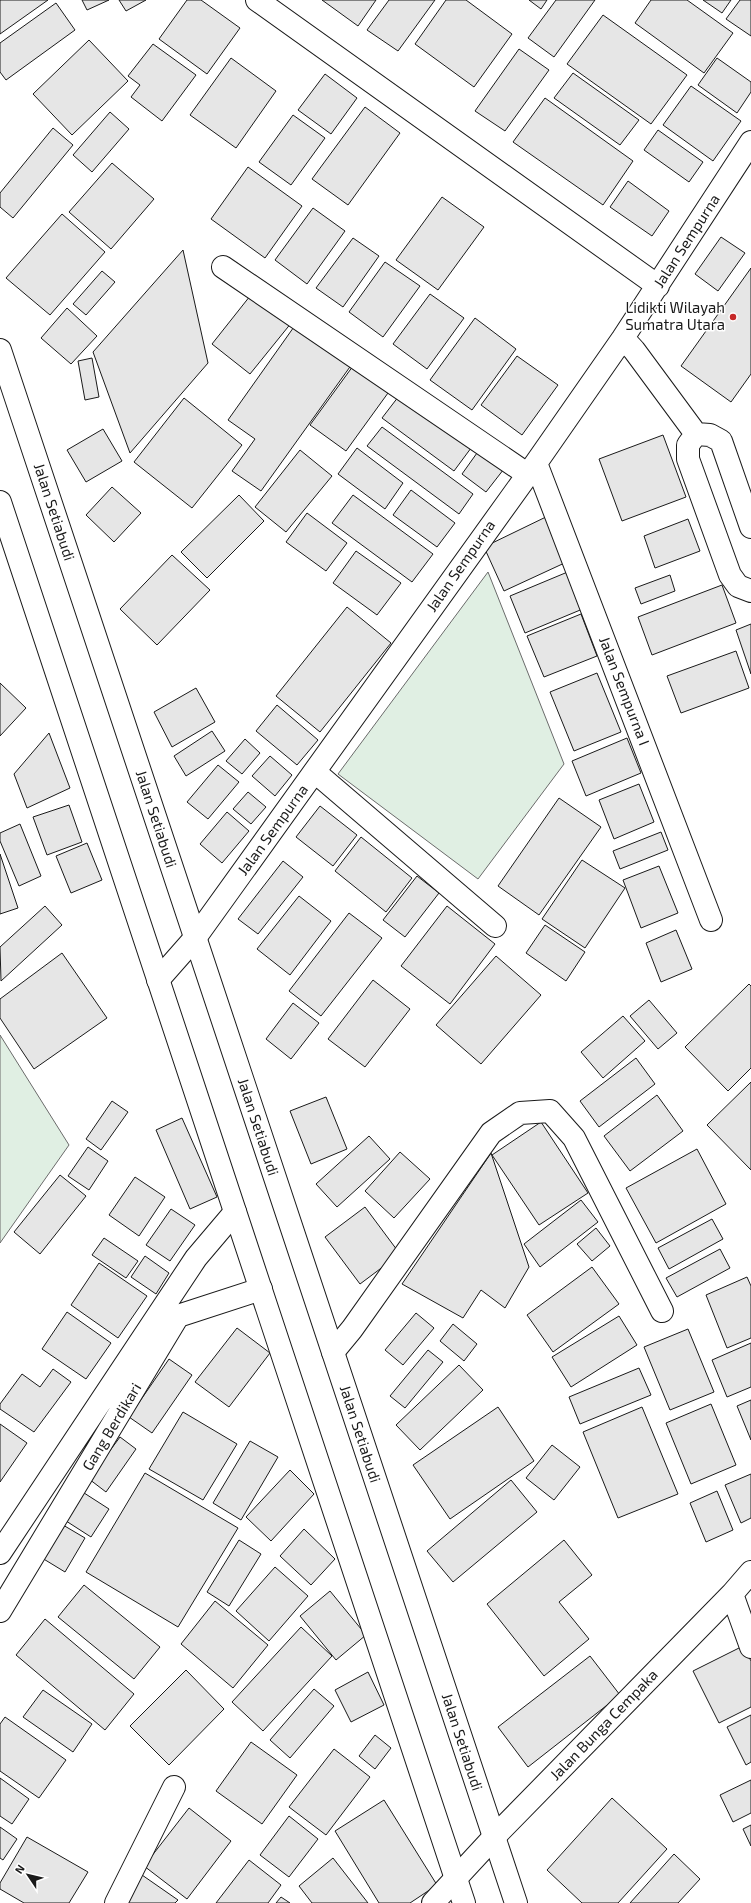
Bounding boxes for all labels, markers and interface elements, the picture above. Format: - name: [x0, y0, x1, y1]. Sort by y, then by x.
- street label: Jalan Sempurna: [649, 190, 723, 291]
- place label: Lidikti Wilayah Sumatra Utara: [625, 298, 725, 333]
- marker: Lidikti Wilayah Sumatra Utara: [728, 312, 738, 322]
- street label: Jalan Setiabudi: [31, 461, 79, 563]
- street label: Jalan Sempurna: [422, 516, 499, 615]
- street label: Jalan Sempurna I: [596, 634, 654, 748]
- street label: Jalan Setiabudi: [133, 768, 181, 870]
- street label: Jalan Sempurna: [233, 780, 311, 878]
- street label: Jalan Setiabudi: [235, 1076, 283, 1178]
- street label: Gang Berdikari: [78, 1379, 144, 1474]
- street label: Jalan Setiabudi: [337, 1383, 385, 1485]
- street label: Jalan Bunga Cempaka: [546, 1665, 661, 1783]
- street label: Jalan Setiabudi: [439, 1691, 487, 1793]
- north arrow: [8, 1855, 48, 1895]
- text: N: [12, 1862, 27, 1876]

